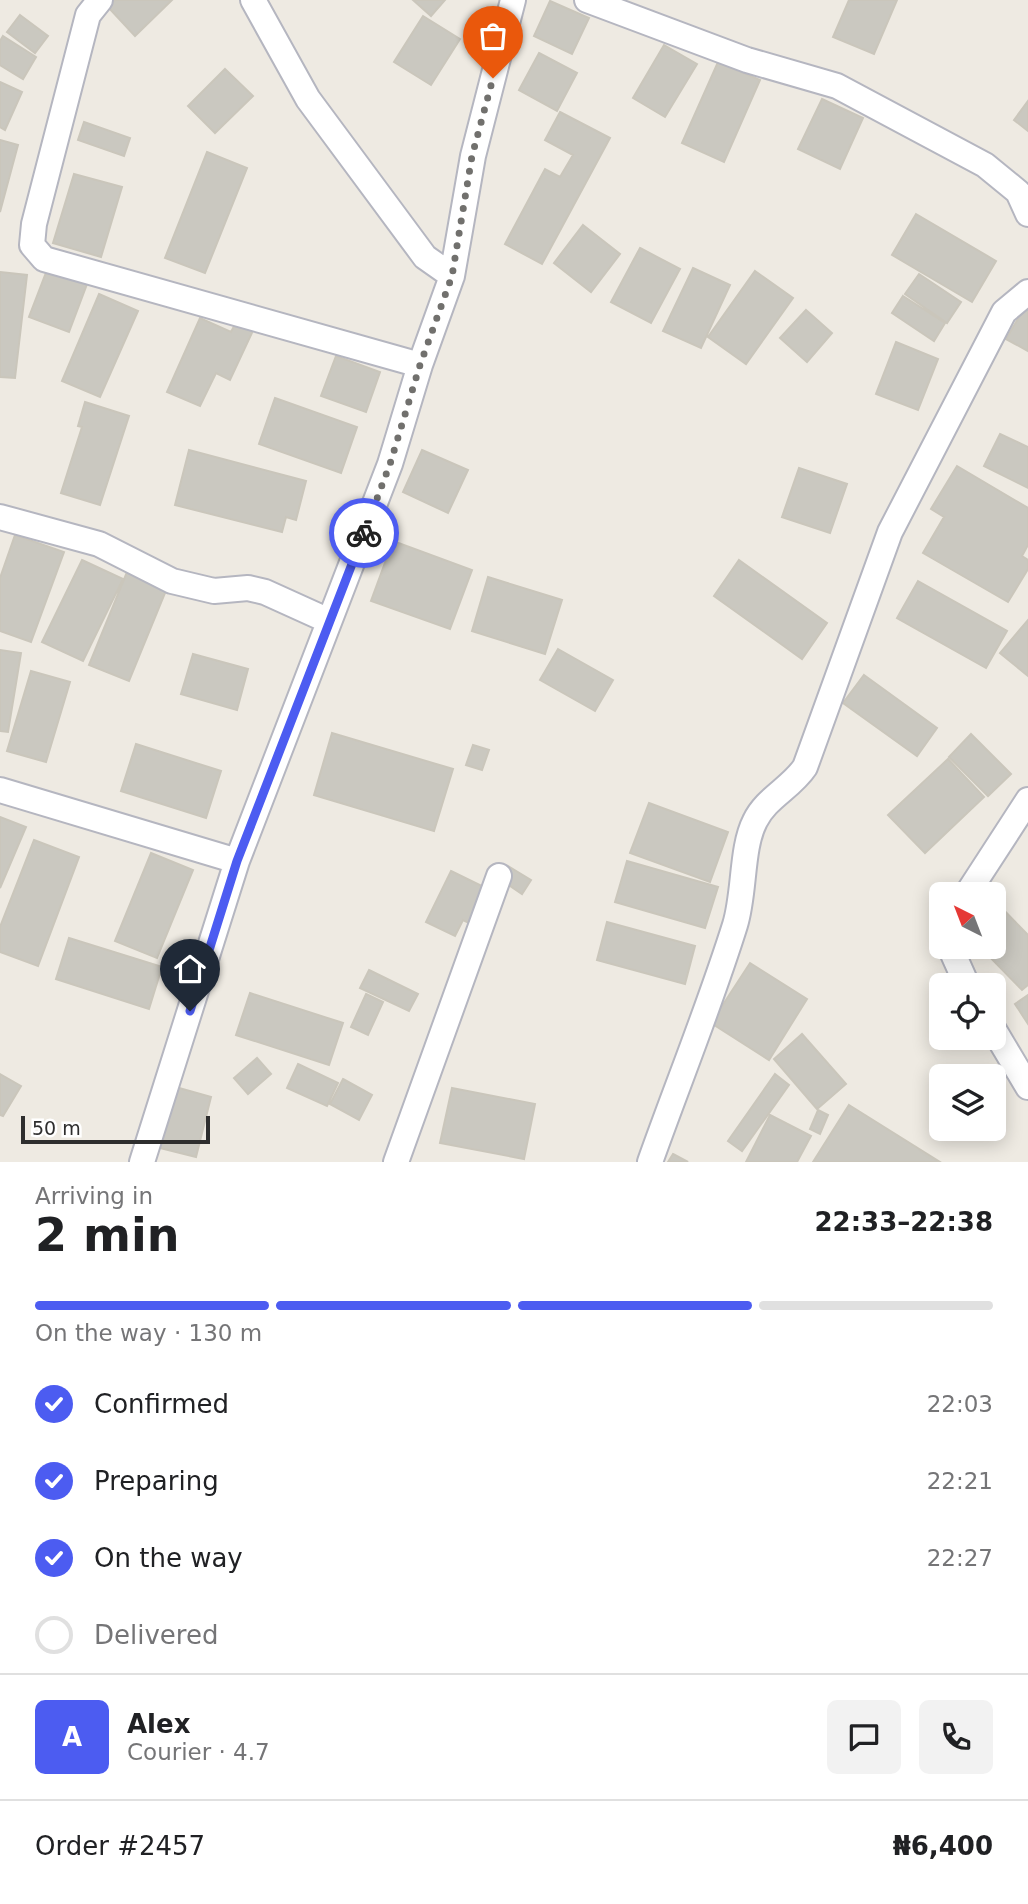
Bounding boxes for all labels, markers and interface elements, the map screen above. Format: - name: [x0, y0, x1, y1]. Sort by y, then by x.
- pin: [463, 6, 523, 78]
- icon: bag: [474, 17, 512, 55]
- courier: [329, 498, 399, 568]
- icon: bike: [345, 514, 383, 552]
- north arrow: [929, 882, 1006, 959]
- map controls: [929, 882, 1006, 1141]
- pin: [160, 939, 220, 1011]
- icon: home: [171, 950, 209, 988]
- button: locate: [929, 973, 1006, 1050]
- button: layers: [929, 1064, 1006, 1141]
- scale bar: [21, 1113, 210, 1145]
- text: 50 m: [32, 1117, 81, 1139]
- text: Arriving in: [35, 1183, 153, 1209]
- text: 22:33–22:38: [814, 1207, 993, 1237]
- text: 2 min: [35, 1208, 179, 1262]
- text: On the way · 130 m: [35, 1320, 262, 1346]
- icon: check: [35, 1385, 73, 1423]
- text: Confirmed: [94, 1389, 229, 1419]
- text: 22:03: [927, 1391, 993, 1417]
- icon: check: [35, 1462, 73, 1500]
- text: Preparing: [94, 1466, 219, 1496]
- text: 22:21: [927, 1468, 993, 1494]
- icon: check: [35, 1539, 73, 1577]
- text: On the way: [94, 1543, 243, 1573]
- text: 22:27: [927, 1545, 993, 1571]
- text: Delivered: [94, 1620, 218, 1650]
- button: chat: [827, 1700, 901, 1774]
- button: phone: [919, 1700, 993, 1774]
- text: Alex: [127, 1709, 190, 1739]
- text: A: [62, 1722, 82, 1752]
- text: Courier · 4.7: [127, 1739, 270, 1765]
- text: Order #2457: [35, 1831, 205, 1861]
- text: ₦6,400: [893, 1831, 993, 1861]

